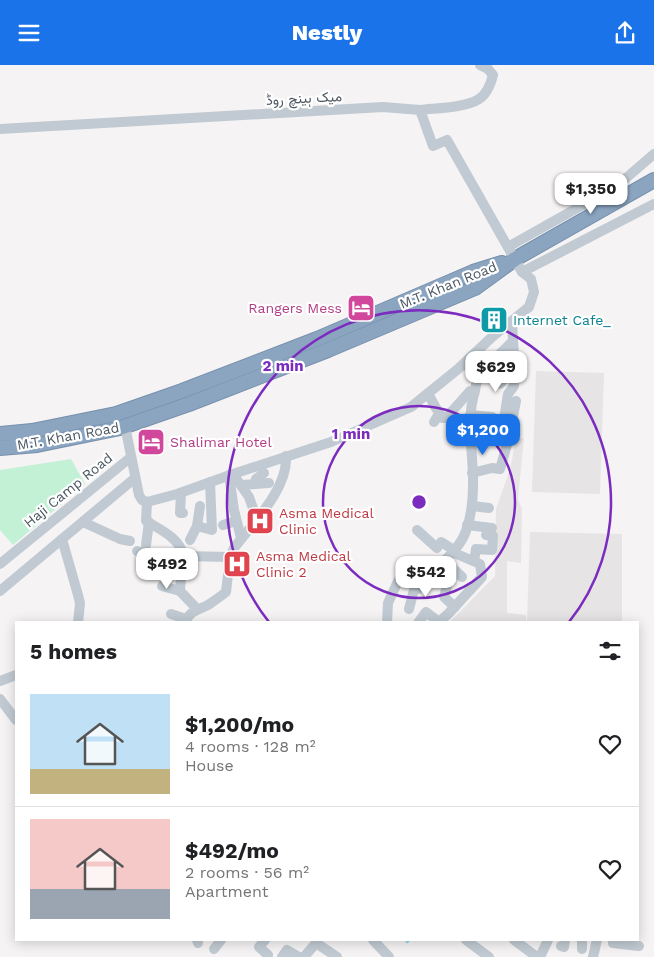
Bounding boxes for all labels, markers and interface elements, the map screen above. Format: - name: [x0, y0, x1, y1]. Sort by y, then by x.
- icon: menu: [15, 19, 43, 47]
- icon: share: [611, 19, 639, 47]
- text: Nestly: [292, 20, 362, 45]
- street label: میک ہینچ روڈ: [266, 88, 343, 111]
- pin: $1,350: [550, 173, 632, 215]
- text: $1,350: [566, 179, 616, 198]
- street label: M.T. Khan Road: [397, 258, 499, 312]
- hotel icon: Rangers Mess: [346, 293, 376, 323]
- place label: Rangers Mess: [248, 300, 342, 316]
- building icon: Internet Cafe_: [479, 305, 509, 335]
- place label: Internet Cafe_: [513, 312, 611, 328]
- pin: $629: [466, 351, 526, 393]
- text: 2 min: [262, 357, 304, 375]
- text: $629: [476, 357, 516, 376]
- pin: $1,200: [442, 413, 524, 456]
- street label: M.T. Khan Road: [16, 419, 120, 453]
- text: $1,200: [457, 420, 509, 439]
- text: 1 min: [332, 425, 370, 443]
- hotel icon: Shalimar Hotel: [136, 427, 166, 457]
- place label: Shalimar Hotel: [170, 434, 272, 450]
- street label: Haji Camp Road: [21, 450, 115, 530]
- centre of rings: [410, 493, 428, 511]
- place label: Asma Medical Clinic: [279, 505, 374, 537]
- hospital icon: Asma Medical Clinic: [245, 506, 275, 536]
- pin: $492: [137, 547, 197, 590]
- place label: Asma Medical Clinic 2: [256, 548, 351, 580]
- hospital icon: Asma Medical Clinic 2: [222, 549, 252, 579]
- text: $492: [147, 554, 187, 573]
- pin: $542: [396, 555, 456, 598]
- text: $542: [406, 562, 446, 581]
- icon: filters: [596, 637, 624, 665]
- text: 5 homes: [30, 639, 117, 664]
- text: $1,200/mo: [185, 712, 294, 737]
- icon: home: [70, 714, 130, 774]
- icon: heart: [596, 730, 624, 758]
- text: 4 rooms · 128 m²: [185, 737, 316, 756]
- text: House: [185, 756, 234, 775]
- text: $492/mo: [185, 838, 279, 863]
- icon: home: [70, 839, 130, 899]
- icon: heart: [596, 855, 624, 883]
- text: 2 rooms · 56 m²: [185, 863, 309, 882]
- text: Apartment: [185, 882, 268, 901]

